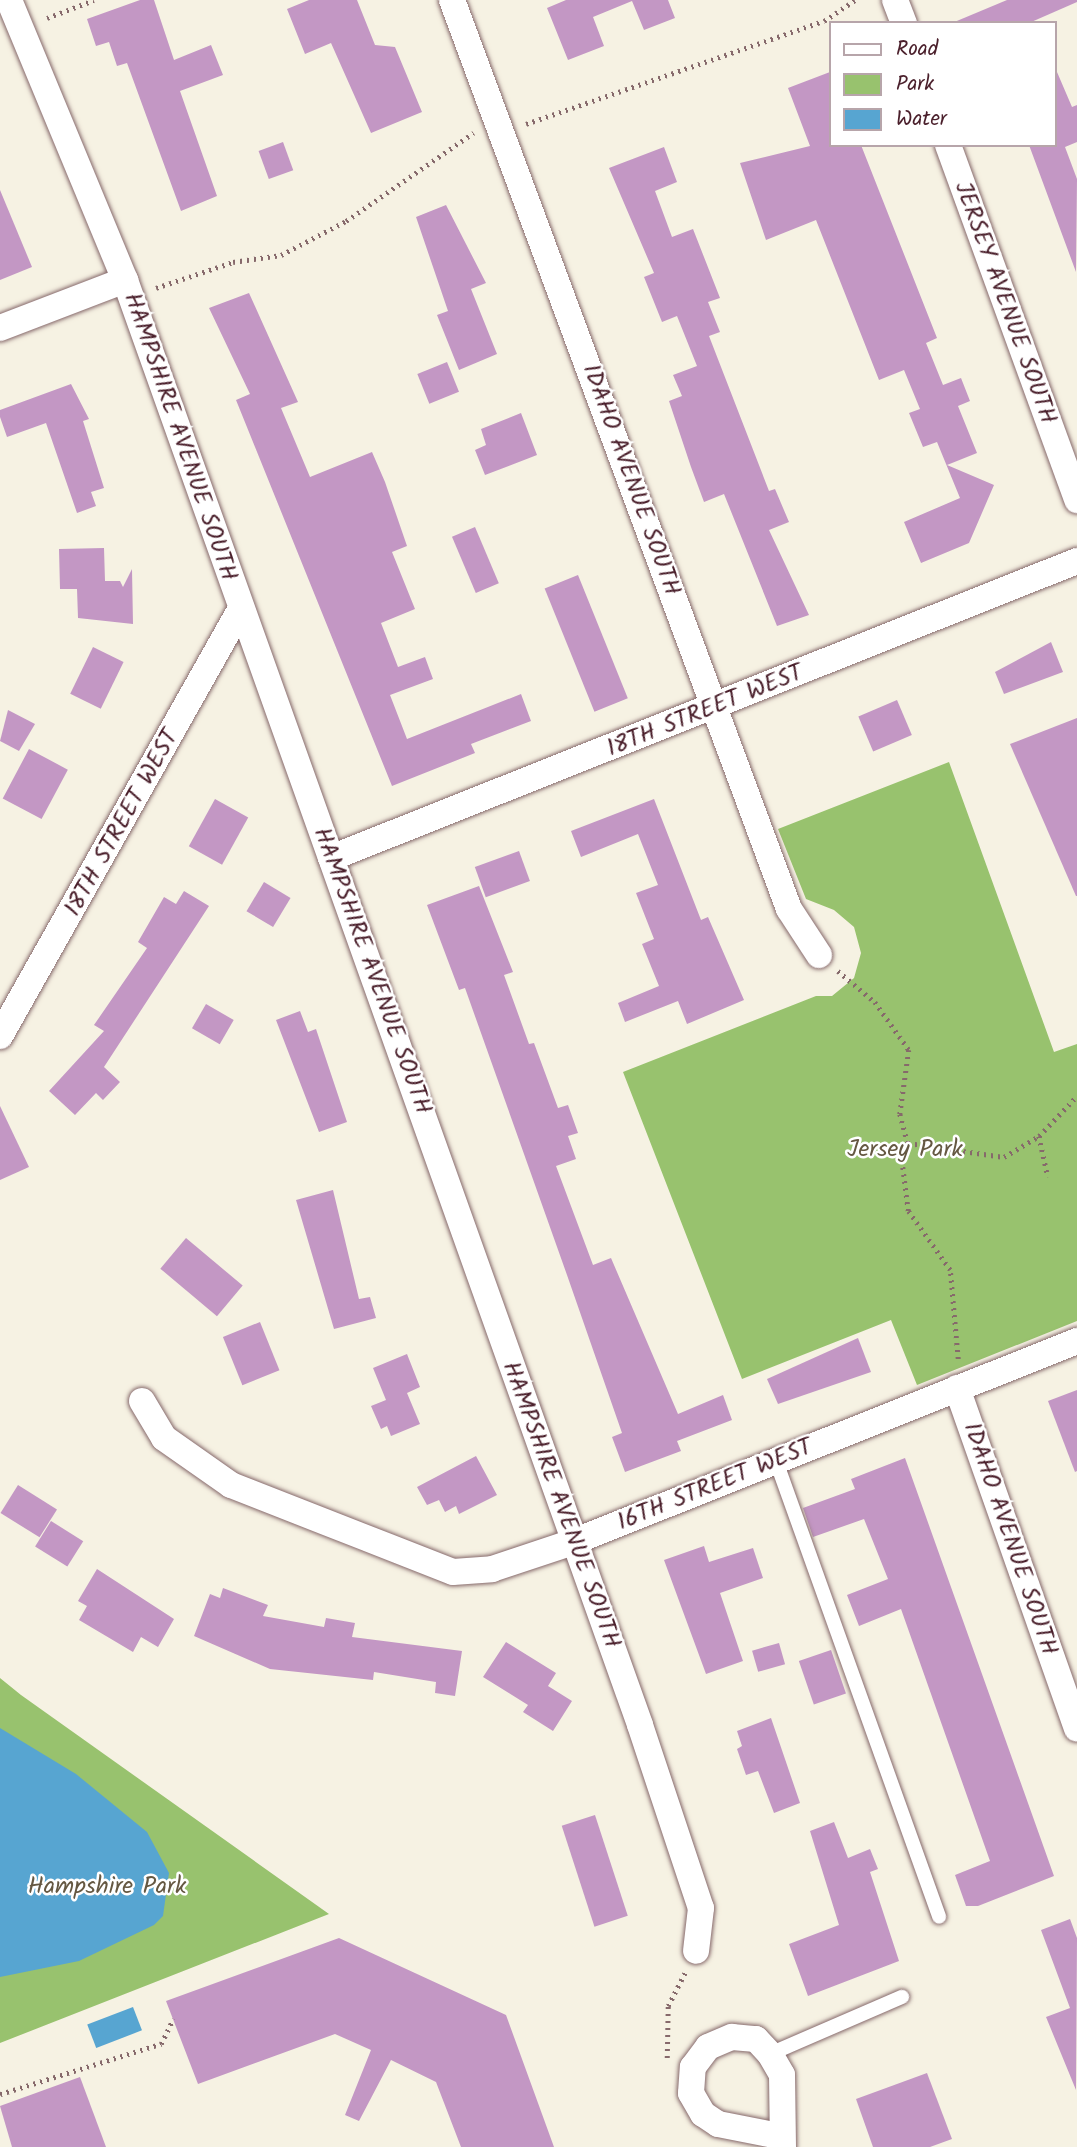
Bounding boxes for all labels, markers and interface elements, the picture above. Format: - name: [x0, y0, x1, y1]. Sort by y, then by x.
- legend: [828, 21, 1056, 147]
- text: Road: [896, 33, 938, 66]
- text: Park: [896, 68, 934, 101]
- text: Water: [896, 103, 947, 136]
- street label: JERSEY AVENUE SOUTH: [948, 178, 1062, 428]
- street label: HAMPSHIRE AVENUE SOUTH: [117, 289, 243, 585]
- street label: IDAHO AVENUE SOUTH: [576, 360, 686, 600]
- street label: 18TH STREET WEST: [603, 658, 807, 764]
- street label: 18TH STREET WEST: [59, 725, 185, 921]
- street label: HAMPSHIRE AVENUE SOUTH: [307, 824, 437, 1118]
- park label: Jersey Park: [847, 1136, 963, 1164]
- street label: HAMPSHIRE AVENUE SOUTH: [496, 1358, 626, 1652]
- street label: IDAHO AVENUE SOUTH: [957, 1419, 1063, 1659]
- street label: 16TH STREET WEST: [613, 1433, 817, 1537]
- park label: Hampshire Park: [28, 1873, 186, 1901]

